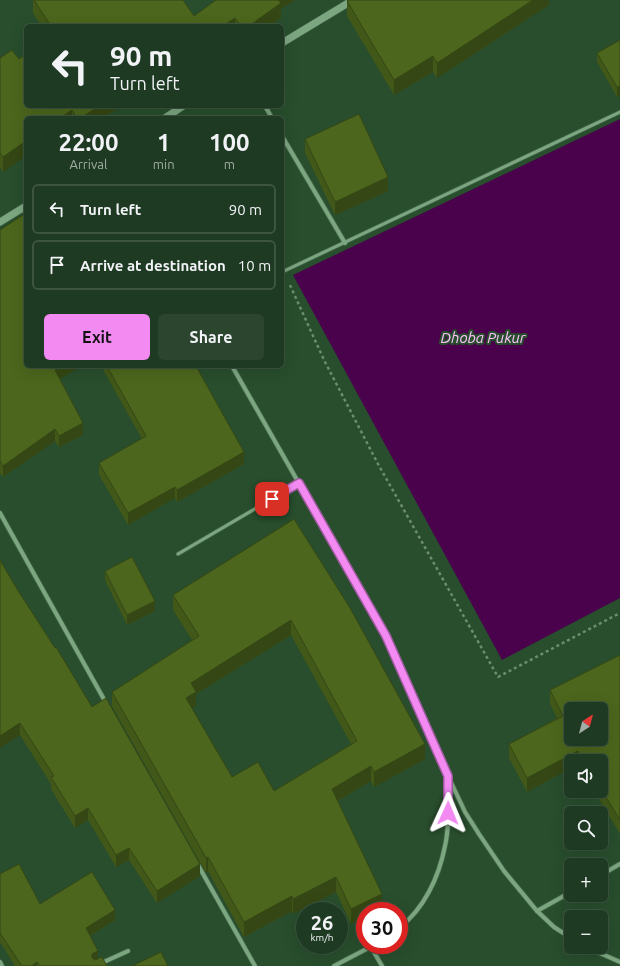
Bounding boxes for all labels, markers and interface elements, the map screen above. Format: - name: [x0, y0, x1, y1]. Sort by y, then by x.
- icon: left: [44, 40, 96, 92]
- text: 90 m: [110, 40, 172, 71]
- text: Turn left: [110, 73, 180, 93]
- text: 22:00: [58, 129, 118, 156]
- text: 1: [157, 129, 170, 156]
- text: 100: [209, 129, 250, 156]
- text: Arrival: [69, 157, 107, 171]
- text: min: [153, 157, 175, 171]
- text: m: [224, 157, 235, 171]
- icon: left: [46, 198, 68, 220]
- text: Turn left: [80, 201, 141, 218]
- text: 90 m: [229, 201, 262, 218]
- icon: arrive: [46, 254, 68, 276]
- text: Arrive at destination: [80, 257, 226, 274]
- text: 10 m: [238, 257, 271, 274]
- button: Exit: [44, 314, 150, 360]
- button: Share: [158, 314, 264, 360]
- water label: Dhoba Pukur: [441, 329, 527, 346]
- pin: [255, 482, 289, 516]
- icon: arrive: [261, 488, 283, 510]
- north arrow: [564, 702, 608, 746]
- map controls: [564, 702, 608, 954]
- button: sound: [564, 754, 608, 798]
- position arrow: [427, 792, 469, 834]
- button: search: [564, 806, 608, 850]
- button: +: [564, 858, 608, 902]
- speed limit sign: 30: [356, 902, 408, 954]
- button: −: [564, 910, 608, 954]
- text: 26: [311, 911, 333, 934]
- text: km/h: [310, 932, 334, 943]

